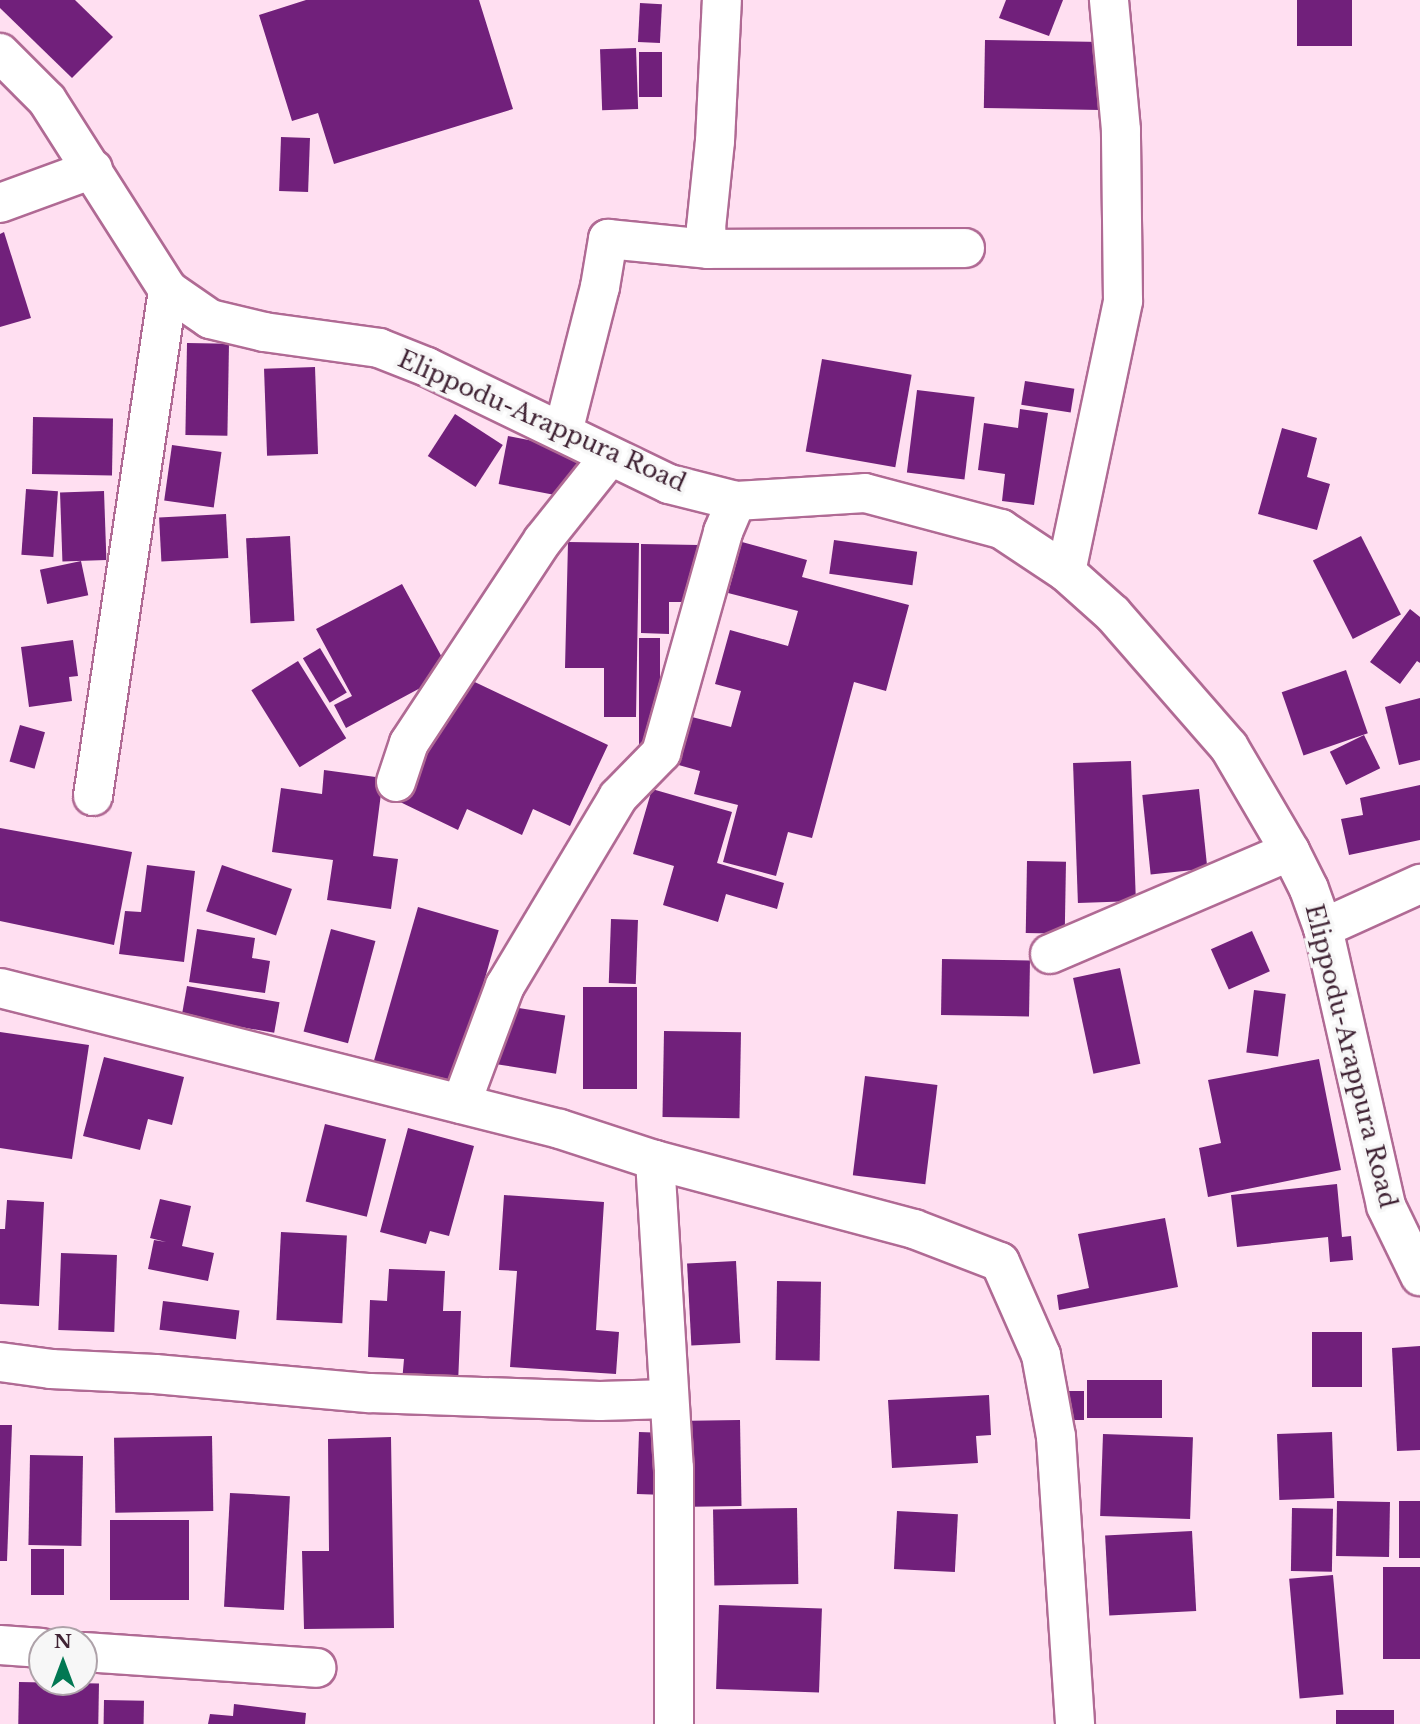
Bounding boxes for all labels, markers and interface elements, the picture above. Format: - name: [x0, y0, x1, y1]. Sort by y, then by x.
- street label: Elippodu-Arappura Road: [394, 344, 690, 498]
- street label: Elippodu-Arappura Road: [1299, 901, 1403, 1211]
- north arrow: [28, 1626, 98, 1696]
- text: N: [54, 1630, 72, 1653]

